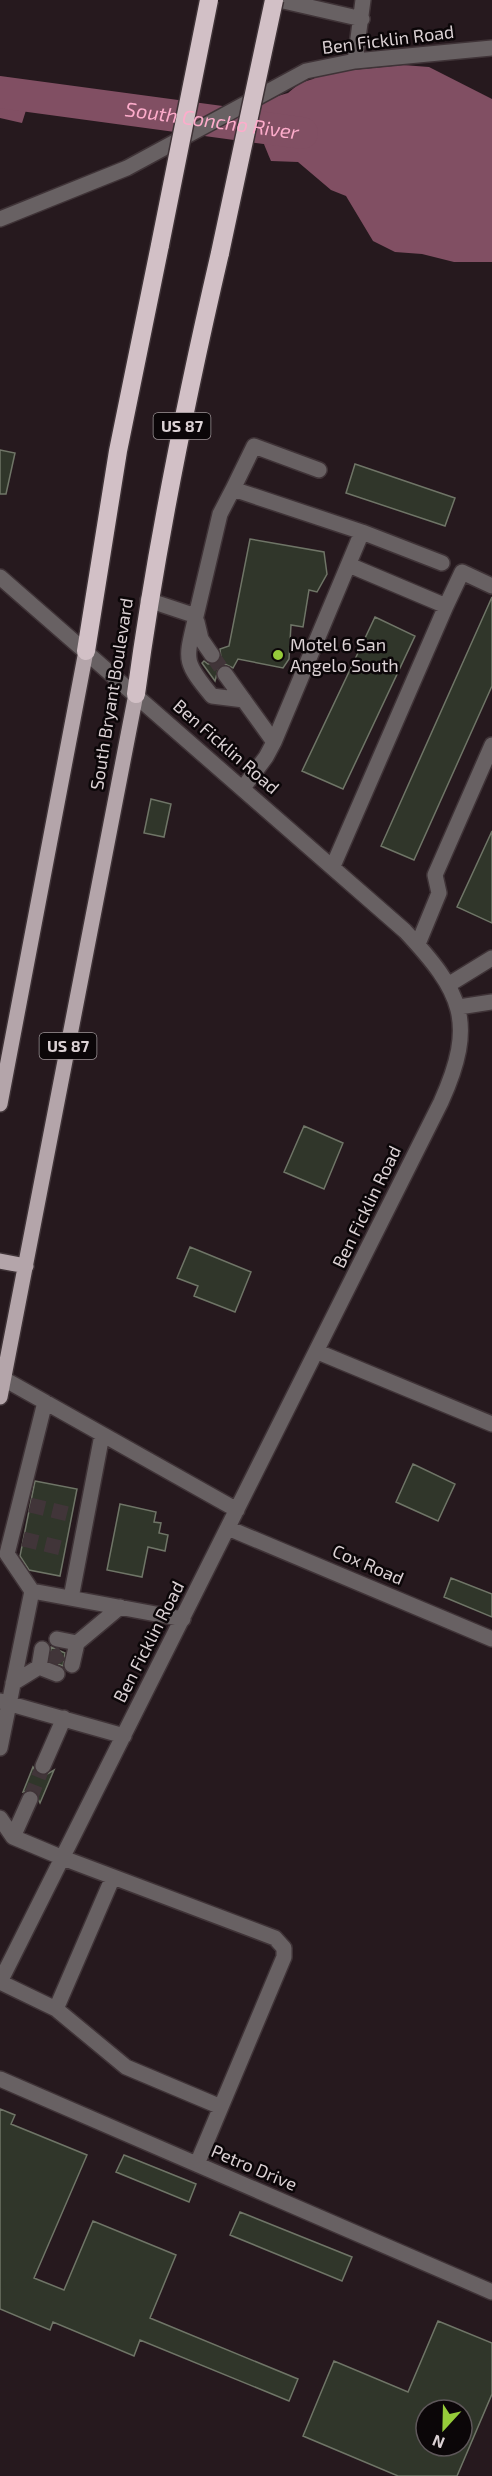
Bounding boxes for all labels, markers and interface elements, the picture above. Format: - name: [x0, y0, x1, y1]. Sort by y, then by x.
- street label: Ben Ficklin Road: [320, 20, 455, 58]
- water label: South Concho River: [124, 96, 302, 144]
- road number: US 87: [154, 413, 210, 439]
- street label: South Bryant Boulevard: [85, 596, 137, 791]
- place label: Motel 6 San Angelo South: [290, 633, 399, 676]
- marker: Motel 6 San Angelo South: [271, 648, 285, 662]
- street label: Ben Ficklin Road: [169, 694, 284, 798]
- road number: US 87: [40, 1033, 97, 1059]
- street label: Ben Ficklin Road: [327, 1142, 405, 1271]
- street label: Cox Road: [329, 1539, 407, 1589]
- street label: Ben Ficklin Road: [108, 1577, 188, 1706]
- street label: Petro Drive: [208, 2139, 301, 2195]
- north arrow: [414, 2398, 474, 2458]
- text: N: [429, 2431, 447, 2453]

